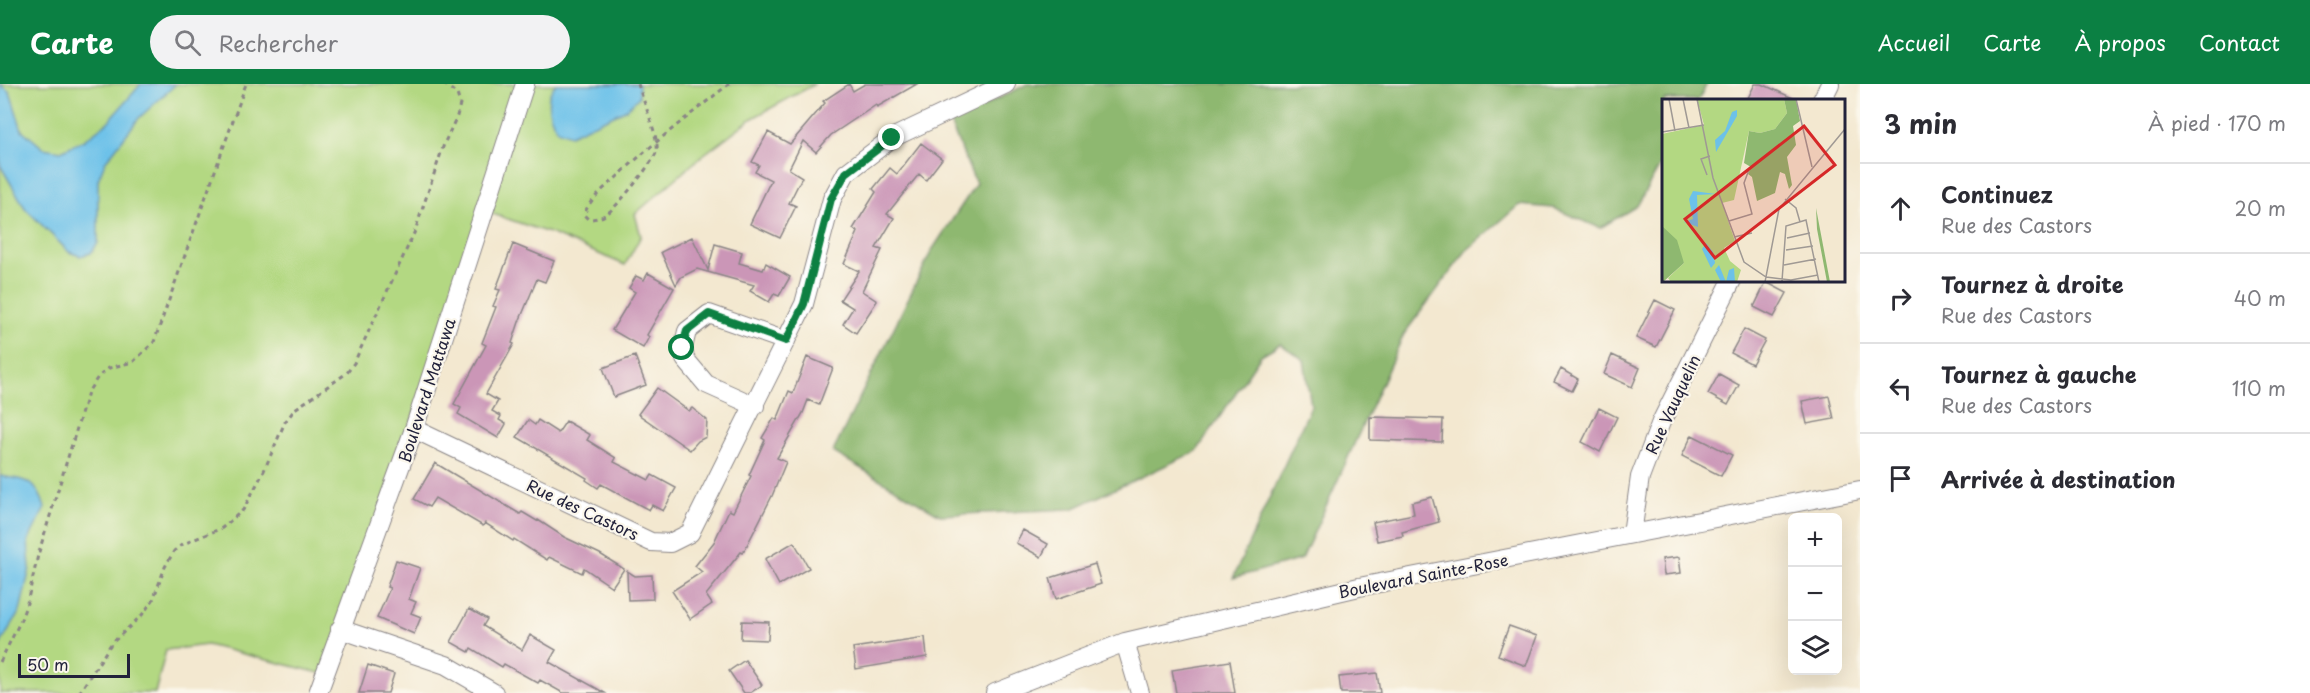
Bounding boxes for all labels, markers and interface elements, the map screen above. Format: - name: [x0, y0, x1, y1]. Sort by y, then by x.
- search box: [150, 15, 570, 69]
- text: Carte: [30, 21, 114, 64]
- icon: search: [171, 26, 204, 59]
- text: Rechercher: [219, 26, 338, 59]
- text: Accueil: [1878, 26, 1950, 58]
- text: Carte: [1983, 26, 2041, 58]
- text: À propos: [2074, 26, 2166, 58]
- text: Contact: [2199, 26, 2280, 58]
- inset map: [1662, 99, 1845, 282]
- text: 3 min: [1884, 104, 1957, 143]
- text: À pied · 170 m: [2148, 108, 2286, 138]
- route end: [878, 124, 904, 150]
- text: Continuez: [1941, 177, 2053, 210]
- icon: ahead: [1884, 192, 1917, 225]
- text: 20 m: [2234, 193, 2286, 223]
- text: Rue des Castors: [1941, 210, 2092, 240]
- text: Tournez à droite: [1941, 267, 2124, 300]
- icon: right: [1884, 282, 1917, 315]
- text: 40 m: [2234, 283, 2286, 313]
- text: Rue des Castors: [1941, 300, 2092, 330]
- street label: Boulevard Mattawa: [391, 315, 461, 465]
- route start: [668, 334, 694, 360]
- street label: Rue Vauquelin: [1638, 350, 1706, 458]
- text: Tournez à gauche: [1941, 357, 2137, 390]
- icon: left: [1884, 372, 1917, 405]
- text: 110 m: [2232, 373, 2286, 403]
- text: Rue des Castors: [1941, 390, 2092, 420]
- icon: arrive: [1884, 462, 1917, 495]
- text: Arrivée à destination: [1941, 462, 2175, 495]
- street label: Rue des Castors: [523, 473, 643, 545]
- map controls: [1788, 513, 1842, 675]
- button: +: [1788, 513, 1842, 567]
- street label: Boulevard Sainte-Rose: [1336, 547, 1510, 603]
- button: −: [1788, 567, 1842, 621]
- button: layers: [1788, 621, 1842, 675]
- scale bar: [18, 651, 130, 678]
- text: 50 m: [27, 652, 68, 676]

